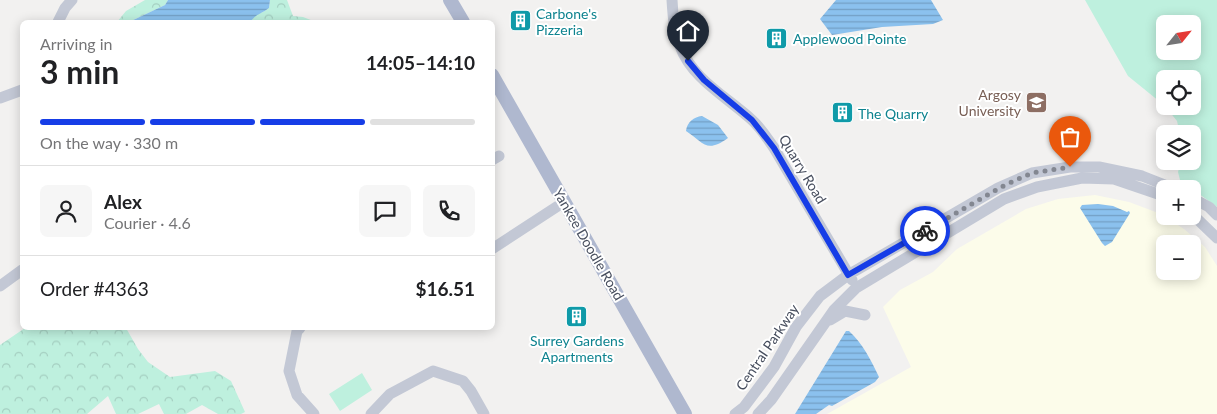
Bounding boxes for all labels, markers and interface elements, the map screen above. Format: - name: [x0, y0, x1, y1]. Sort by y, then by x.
- place label: Carbone's Pizzeria: [536, 5, 597, 38]
- building icon: Carbone's Pizzeria: [508, 9, 532, 33]
- pin: [667, 10, 709, 61]
- north arrow: [1156, 15, 1201, 60]
- map controls: [1156, 15, 1201, 280]
- icon: home: [674, 17, 702, 45]
- building icon: Applewood Pointe: [765, 26, 789, 50]
- place label: Applewood Pointe: [793, 30, 906, 47]
- text: Arriving in: [40, 34, 113, 53]
- text: 14:05–14:10: [366, 51, 475, 74]
- text: 3 min: [40, 52, 119, 91]
- button: locate: [1156, 70, 1201, 115]
- place label: Argosy University: [959, 86, 1022, 119]
- school or university icon: Argosy University: [1025, 90, 1049, 114]
- building icon: The Quarry: [830, 101, 854, 125]
- place label: The Quarry: [858, 105, 929, 122]
- pin: [1049, 116, 1091, 167]
- icon: bag: [1056, 123, 1084, 151]
- button: layers: [1156, 125, 1201, 170]
- street label: Quarry Road: [776, 131, 830, 207]
- text: On the way · 330 m: [40, 133, 178, 152]
- button: +: [1156, 180, 1201, 225]
- button: person: [40, 185, 92, 237]
- button: chat: [359, 185, 411, 237]
- button: phone: [423, 185, 475, 237]
- street label: Yankee Doodle Road: [550, 185, 628, 303]
- text: Alex: [104, 190, 142, 213]
- courier: [900, 206, 950, 256]
- text: Courier · 4.6: [104, 213, 191, 232]
- icon: bike: [911, 217, 939, 245]
- button: −: [1156, 235, 1201, 280]
- text: Order #4363: [40, 277, 149, 300]
- text: $16.51: [415, 277, 475, 300]
- street label: Central Parkway: [732, 300, 803, 393]
- building icon: Surrey Gardens Apartments: [565, 305, 589, 329]
- place label: Surrey Gardens Apartments: [530, 332, 624, 365]

